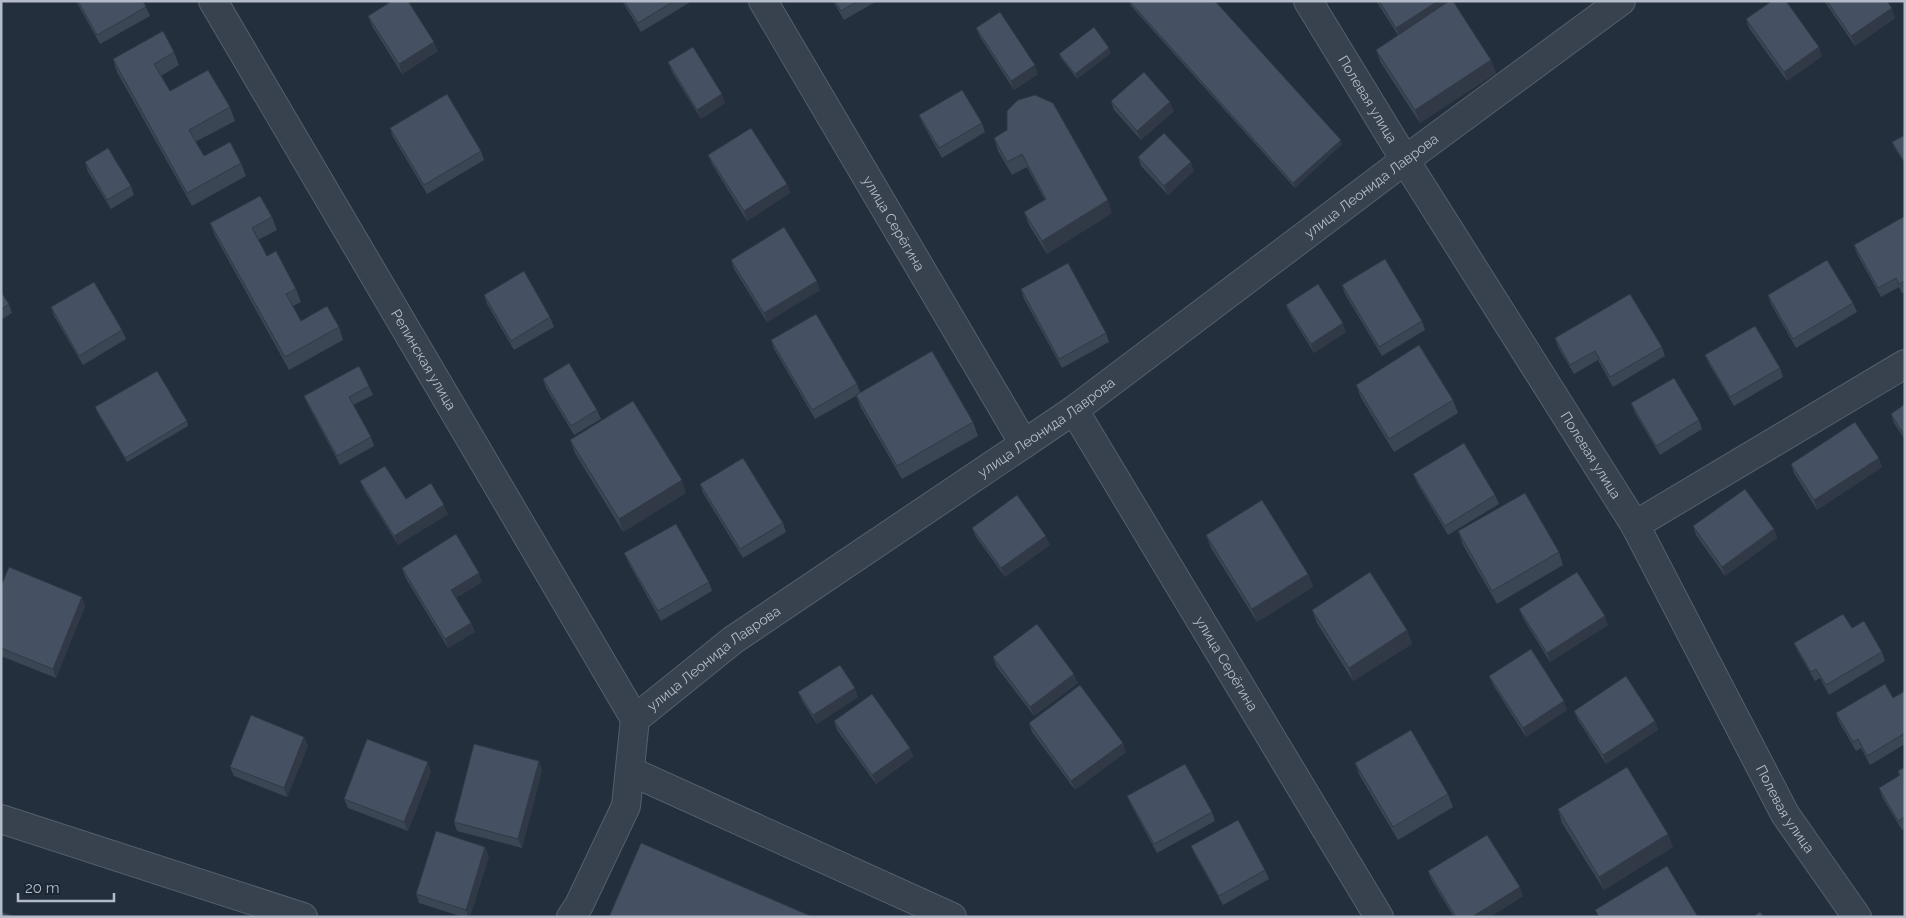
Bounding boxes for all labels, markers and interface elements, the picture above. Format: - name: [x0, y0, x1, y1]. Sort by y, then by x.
- street label: Полевая улица: [1335, 52, 1401, 146]
- street label: улица Леонида Лаврова: [1301, 130, 1441, 241]
- street label: улица Серёгина: [860, 173, 928, 274]
- street label: Репинская улица: [388, 306, 460, 413]
- street label: улица Леонида Лаврова: [975, 374, 1118, 481]
- street label: Полевая улица: [1558, 409, 1624, 502]
- street label: улица Леонида Лаврова: [644, 602, 783, 714]
- street label: улица Серёгина: [1192, 613, 1261, 714]
- street label: Полевая улица: [1753, 762, 1818, 856]
- scale bar: [18, 870, 114, 902]
- text: 20 m: [25, 879, 60, 897]

